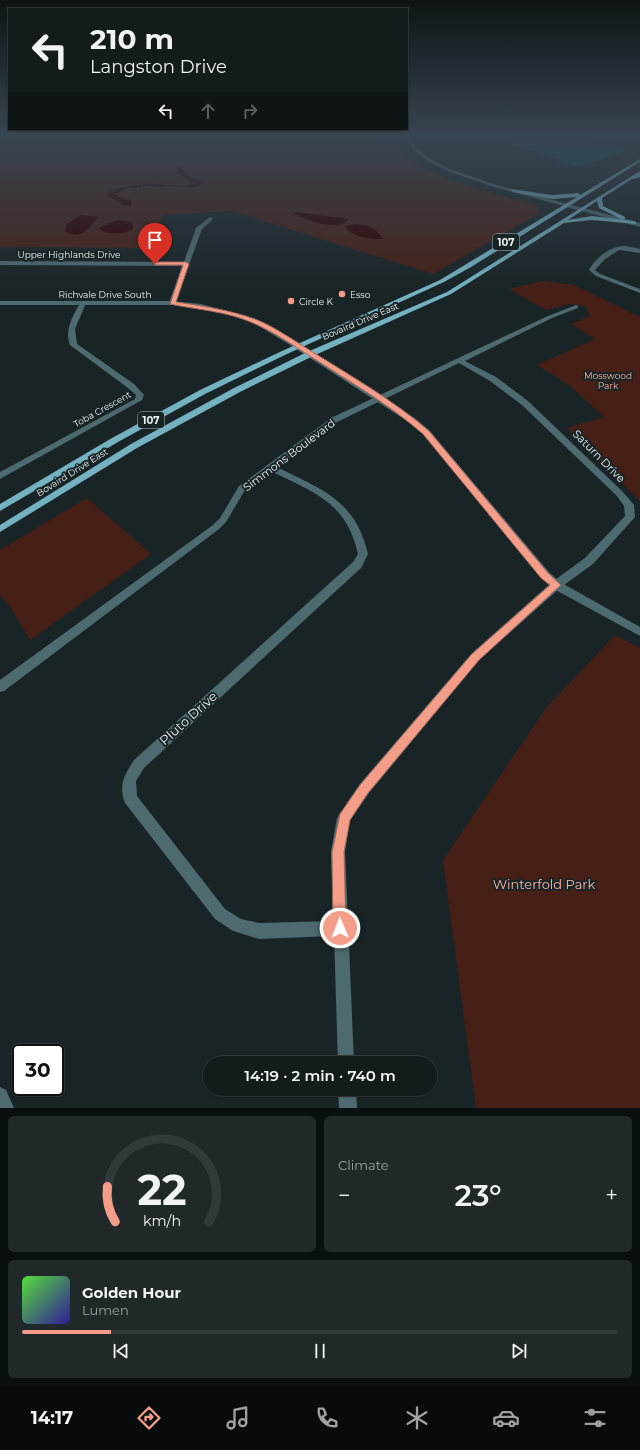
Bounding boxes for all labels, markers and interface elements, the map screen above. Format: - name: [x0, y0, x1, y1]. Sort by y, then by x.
- text: 210 m: [90, 22, 174, 56]
- icon: left: [24, 24, 76, 76]
- text: Langston Drive: [90, 56, 227, 78]
- icon: left: [155, 100, 177, 122]
- icon: ahead: [197, 100, 219, 122]
- icon: right: [239, 100, 261, 122]
- pin: [138, 223, 172, 264]
- icon: arrive: [144, 229, 166, 251]
- road number: 107: [493, 234, 519, 250]
- street label: Upper Highlands Drive: [18, 249, 121, 260]
- street label: Richvale Drive South: [58, 289, 152, 300]
- marker: Esso: [337, 289, 347, 299]
- place label: Esso: [350, 289, 371, 300]
- marker: Circle K: [286, 296, 296, 306]
- place label: Circle K: [299, 296, 334, 307]
- street label: Bovaird Drive East: [320, 300, 400, 342]
- park label: Mosswood Park: [584, 370, 632, 391]
- street label: Toba Crescent: [71, 389, 133, 429]
- road number: 107: [138, 412, 164, 428]
- street label: Simmons Boulevard: [240, 416, 338, 494]
- street label: Saturn Drive: [570, 427, 628, 485]
- street label: Bovaird Drive East: [34, 445, 110, 498]
- street label: Pluto Drive: [156, 688, 220, 748]
- park label: Winterfold Park: [493, 876, 595, 892]
- position arrow: [319, 907, 361, 949]
- speed limit sign: 30: [12, 1044, 64, 1096]
- text: 14:19 · 2 min · 740 m: [244, 1066, 396, 1085]
- text: Climate: [338, 1157, 389, 1173]
- text: 22: [137, 1165, 187, 1215]
- text: 23°: [454, 1177, 502, 1214]
- text: −: [338, 1182, 351, 1209]
- text: +: [605, 1182, 618, 1209]
- text: km/h: [143, 1212, 181, 1230]
- text: Golden Hour: [82, 1283, 181, 1302]
- text: Lumen: [82, 1302, 129, 1318]
- icon: previous: [110, 1340, 132, 1362]
- icon: pause: [309, 1340, 331, 1362]
- icon: next: [508, 1340, 530, 1362]
- icon: directions: [135, 1404, 163, 1432]
- icon: music: [224, 1404, 252, 1432]
- icon: phone: [313, 1404, 341, 1432]
- icon: climate: [403, 1404, 431, 1432]
- icon: car: [492, 1404, 520, 1432]
- icon: filters: [581, 1404, 609, 1432]
- text: 14:17: [31, 1407, 73, 1429]

